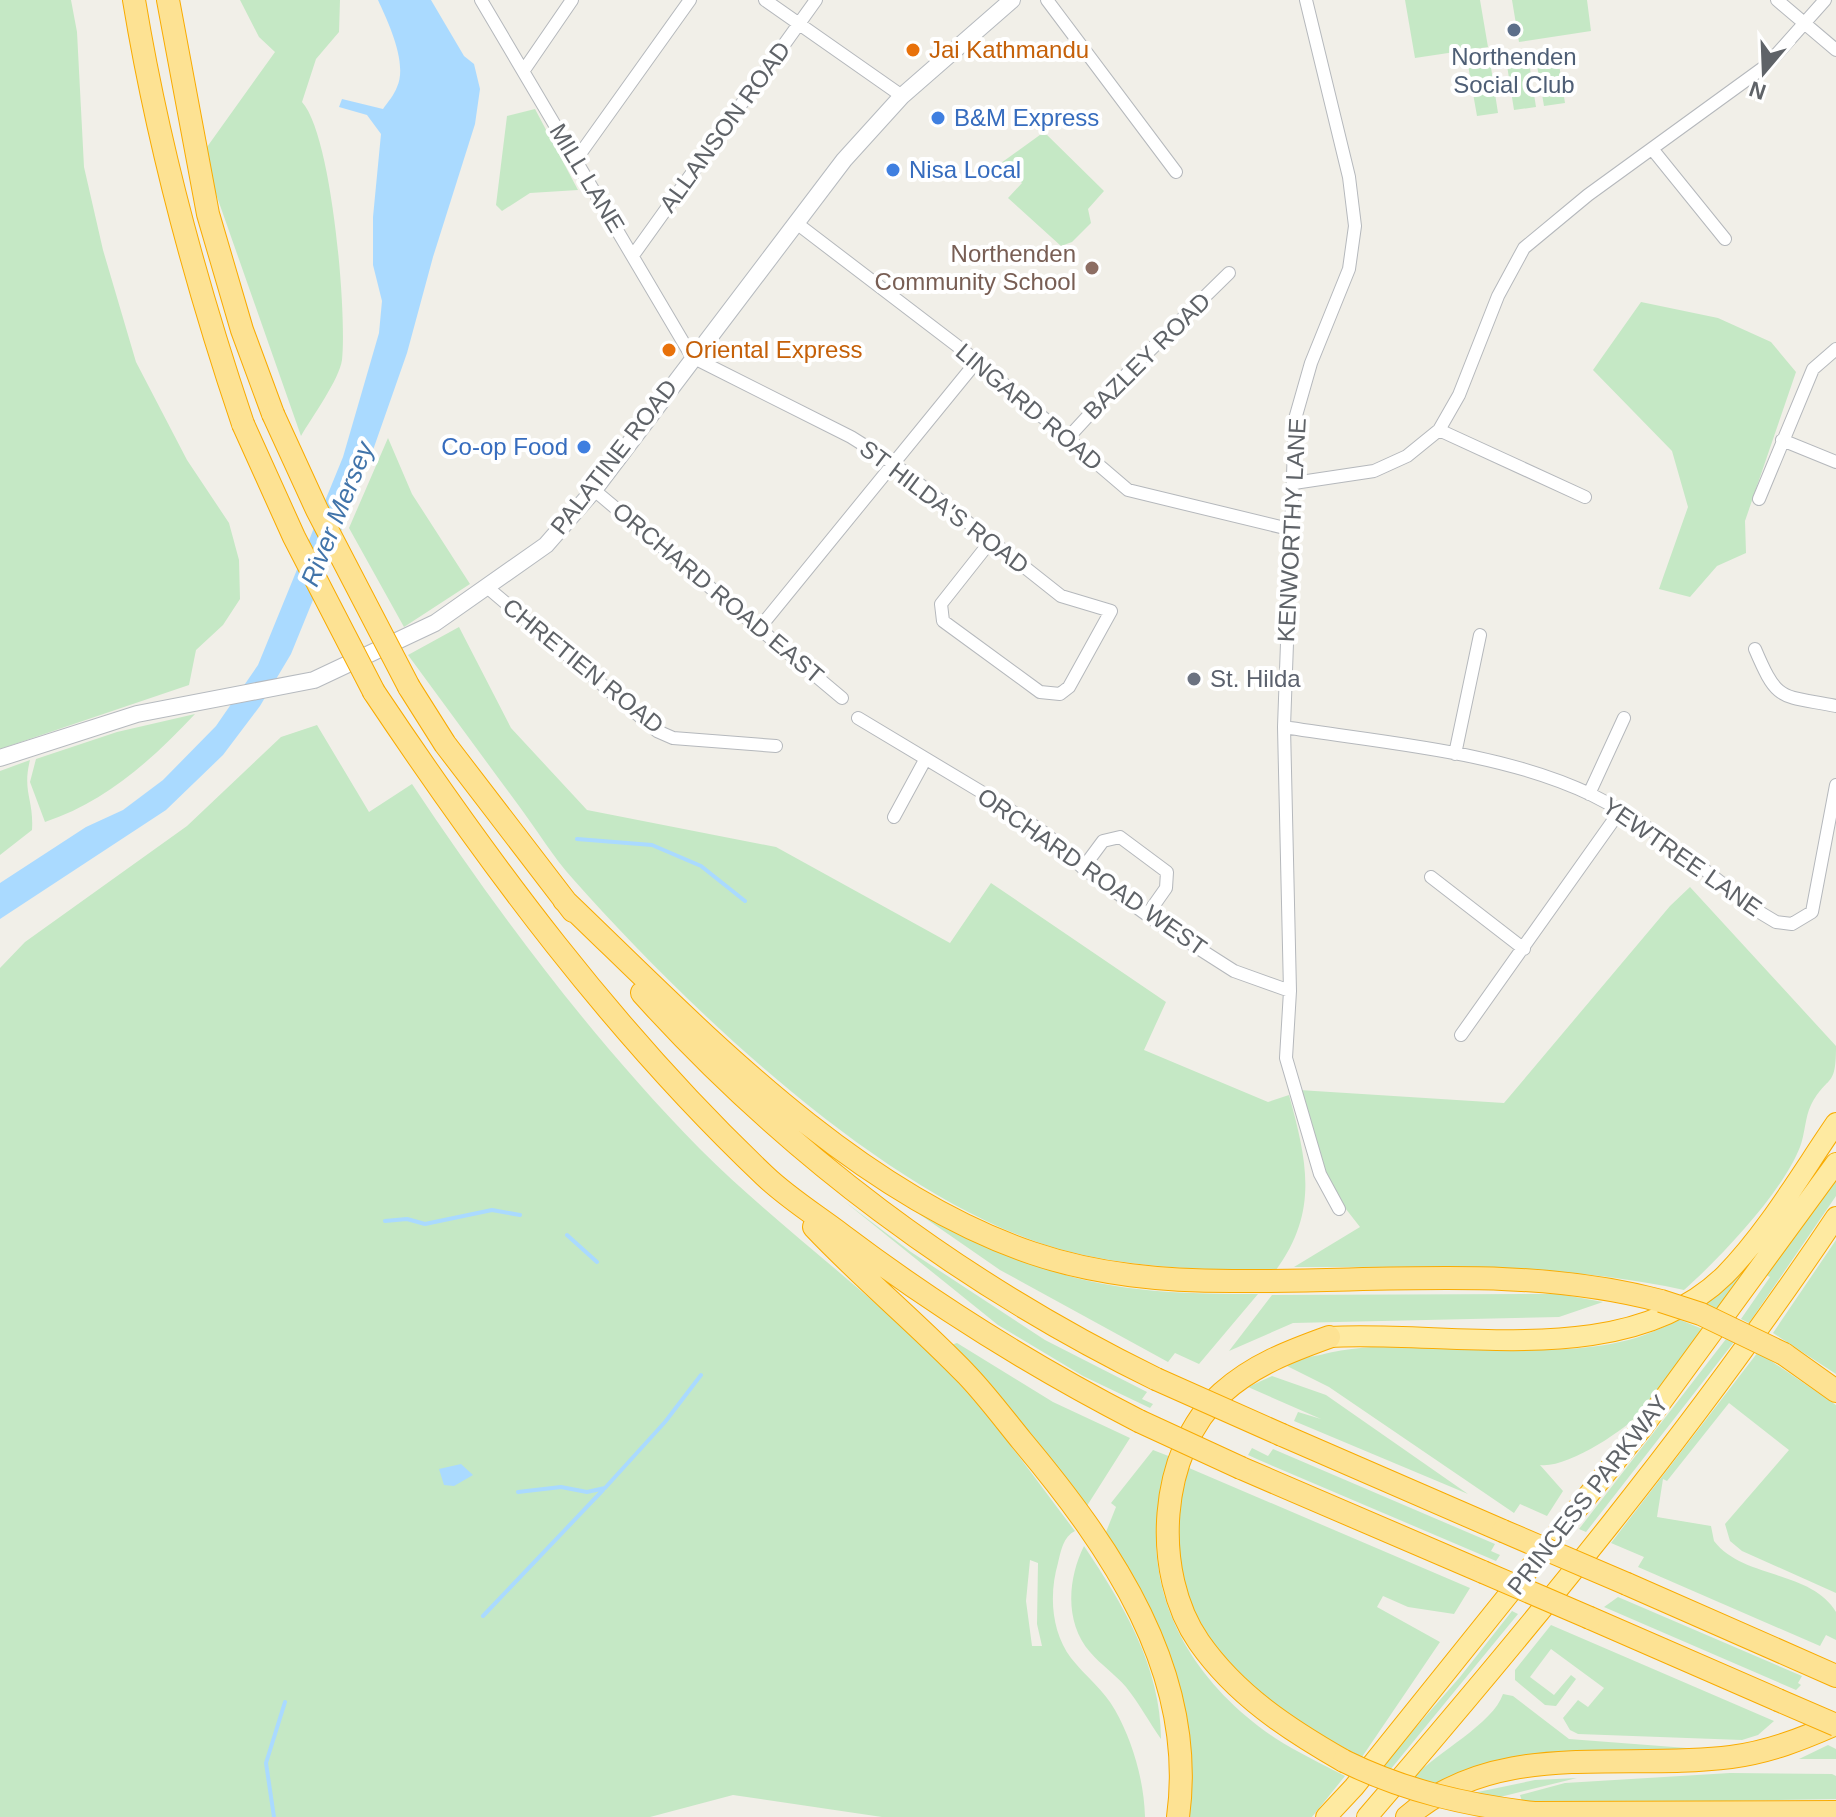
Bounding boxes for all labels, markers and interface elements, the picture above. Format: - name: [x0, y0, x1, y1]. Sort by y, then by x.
- marker: Northenden Social Club: [1505, 21, 1523, 39]
- north arrow: [1724, 32, 1804, 112]
- street label: ALLANSON ROAD: [654, 36, 795, 217]
- place label: Jai Kathmandu: [929, 36, 1089, 63]
- marker: Jai Kathmandu: [904, 41, 922, 59]
- place label: Northenden Social Club: [1451, 43, 1577, 98]
- text: N: [1746, 76, 1769, 105]
- place label: B&M Express: [954, 104, 1099, 131]
- marker: B&M Express: [929, 109, 947, 127]
- street label: MILL LANE: [544, 119, 630, 237]
- place label: Nisa Local: [909, 156, 1021, 183]
- marker: Nisa Local: [884, 161, 902, 179]
- place label: Northenden Community School: [875, 240, 1076, 295]
- marker: Northenden Community School: [1083, 259, 1101, 277]
- street label: BAZLEY ROAD: [1078, 287, 1215, 424]
- place label: Oriental Express: [685, 336, 862, 363]
- street label: LINGARD ROAD: [951, 338, 1108, 476]
- marker: Oriental Express: [660, 341, 678, 359]
- street label: PALATINE ROAD: [545, 374, 682, 539]
- street label: KENWORTHY LANE: [1272, 417, 1311, 643]
- place label: Co-op Food: [441, 433, 568, 460]
- street label: ST HILDA'S ROAD: [855, 434, 1034, 579]
- water label: River Mersey: [294, 436, 380, 591]
- marker: Co-op Food: [575, 438, 593, 456]
- street label: ORCHARD ROAD EAST: [607, 497, 829, 689]
- street label: CHRETIEN ROAD: [498, 593, 669, 739]
- place label: St. Hilda: [1210, 665, 1301, 692]
- marker: St. Hilda: [1185, 670, 1203, 688]
- street label: ORCHARD ROAD WEST: [973, 782, 1212, 961]
- street label: YEWTREE LANE: [1598, 792, 1767, 922]
- street label: PRINCESS PARKWAY: [1502, 1390, 1674, 1600]

